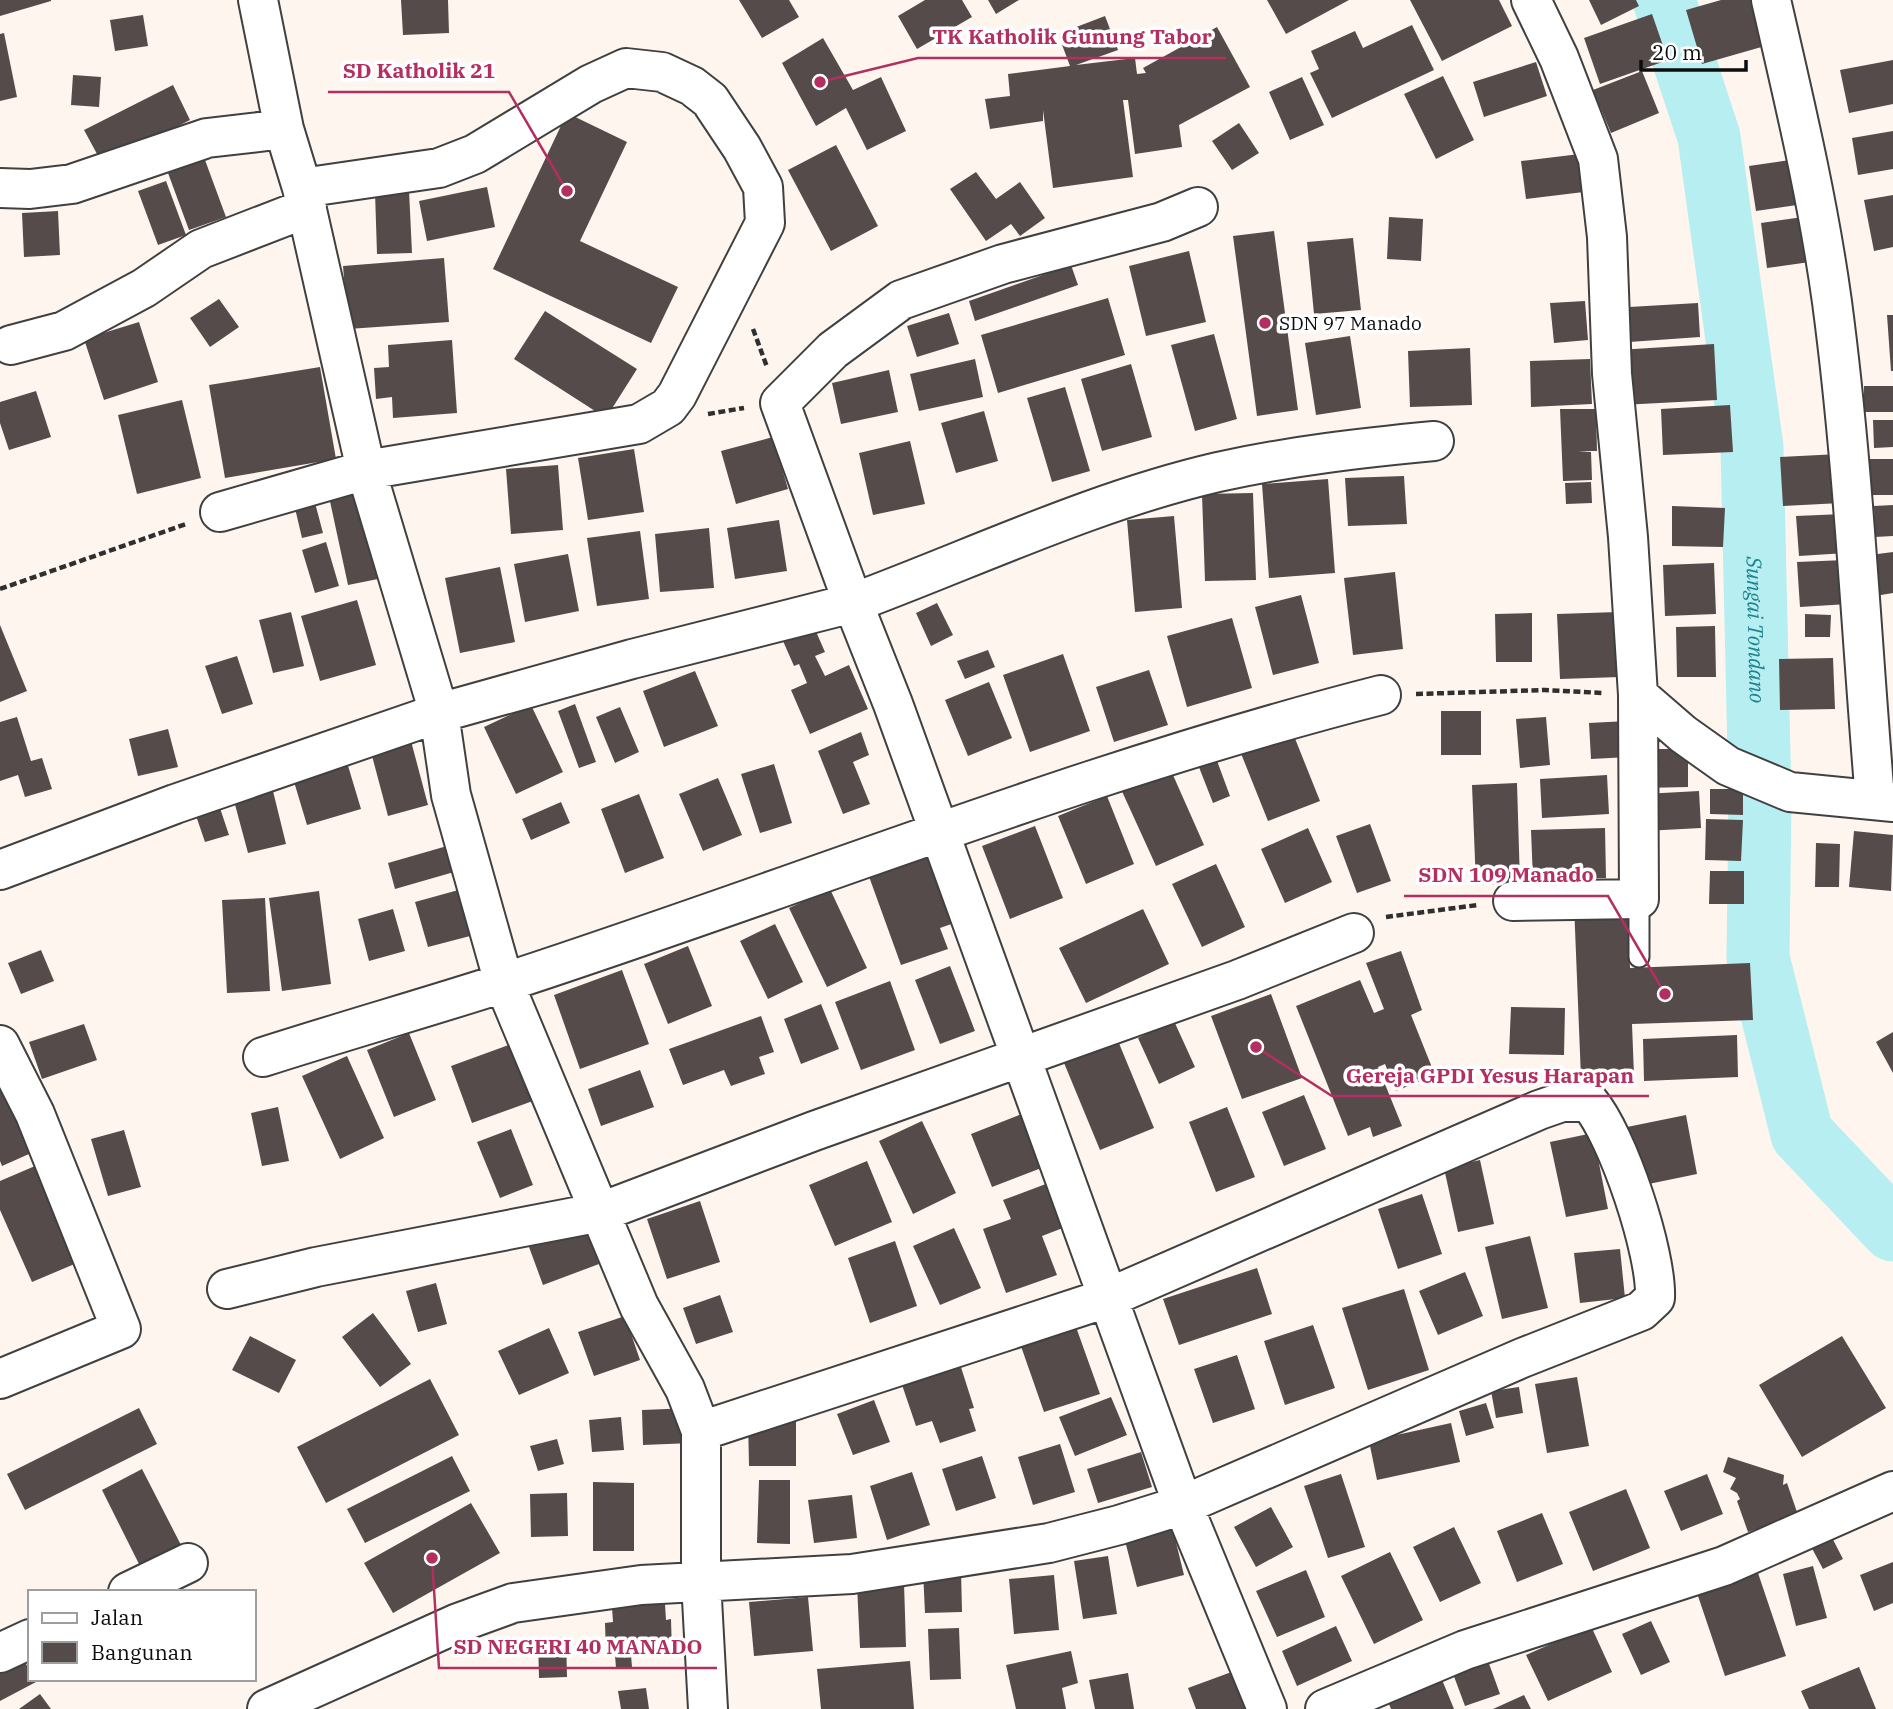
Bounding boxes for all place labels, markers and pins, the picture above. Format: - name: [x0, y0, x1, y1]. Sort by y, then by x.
- callout: TK Katholik Gunung Tabor: [918, 16, 1226, 58]
- callout: SD Katholik 21: [328, 50, 509, 92]
- place label: SDN 97 Manado: [1279, 311, 1422, 335]
- marker: SDN 97 Manado: [1257, 315, 1273, 331]
- callout: SDN 109 Manado: [1404, 854, 1608, 896]
- callout: Gereja GPDI Yesus Harapan: [1332, 1054, 1649, 1096]
- callout: SD NEGERI 40 MANADO: [439, 1626, 717, 1668]

